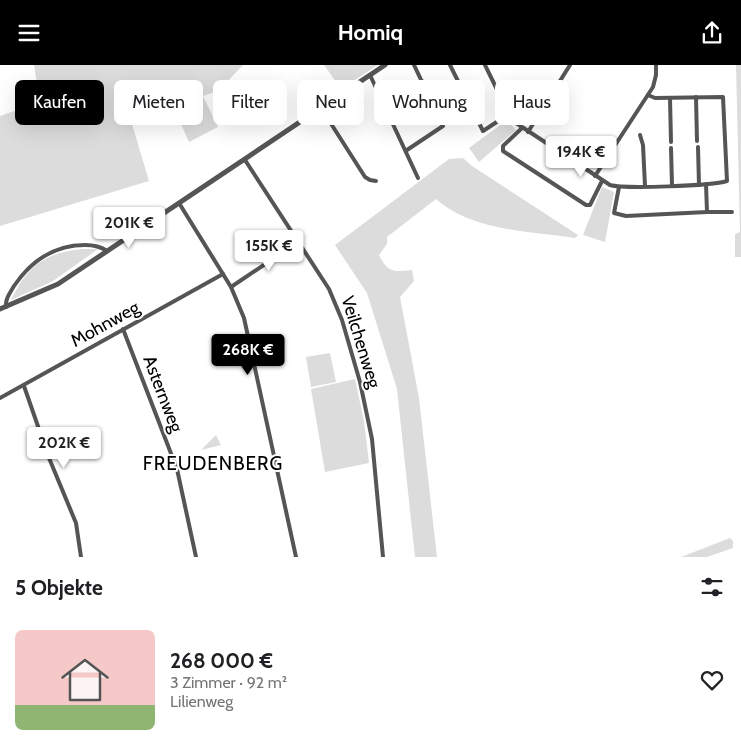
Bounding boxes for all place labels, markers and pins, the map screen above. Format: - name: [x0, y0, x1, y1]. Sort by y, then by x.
- pin: 194K €: [540, 135, 622, 178]
- pin: 201K €: [88, 207, 170, 249]
- pin: 155K €: [228, 229, 310, 272]
- pin: 268K €: [207, 333, 289, 376]
- pin: 202K €: [23, 427, 105, 469]

